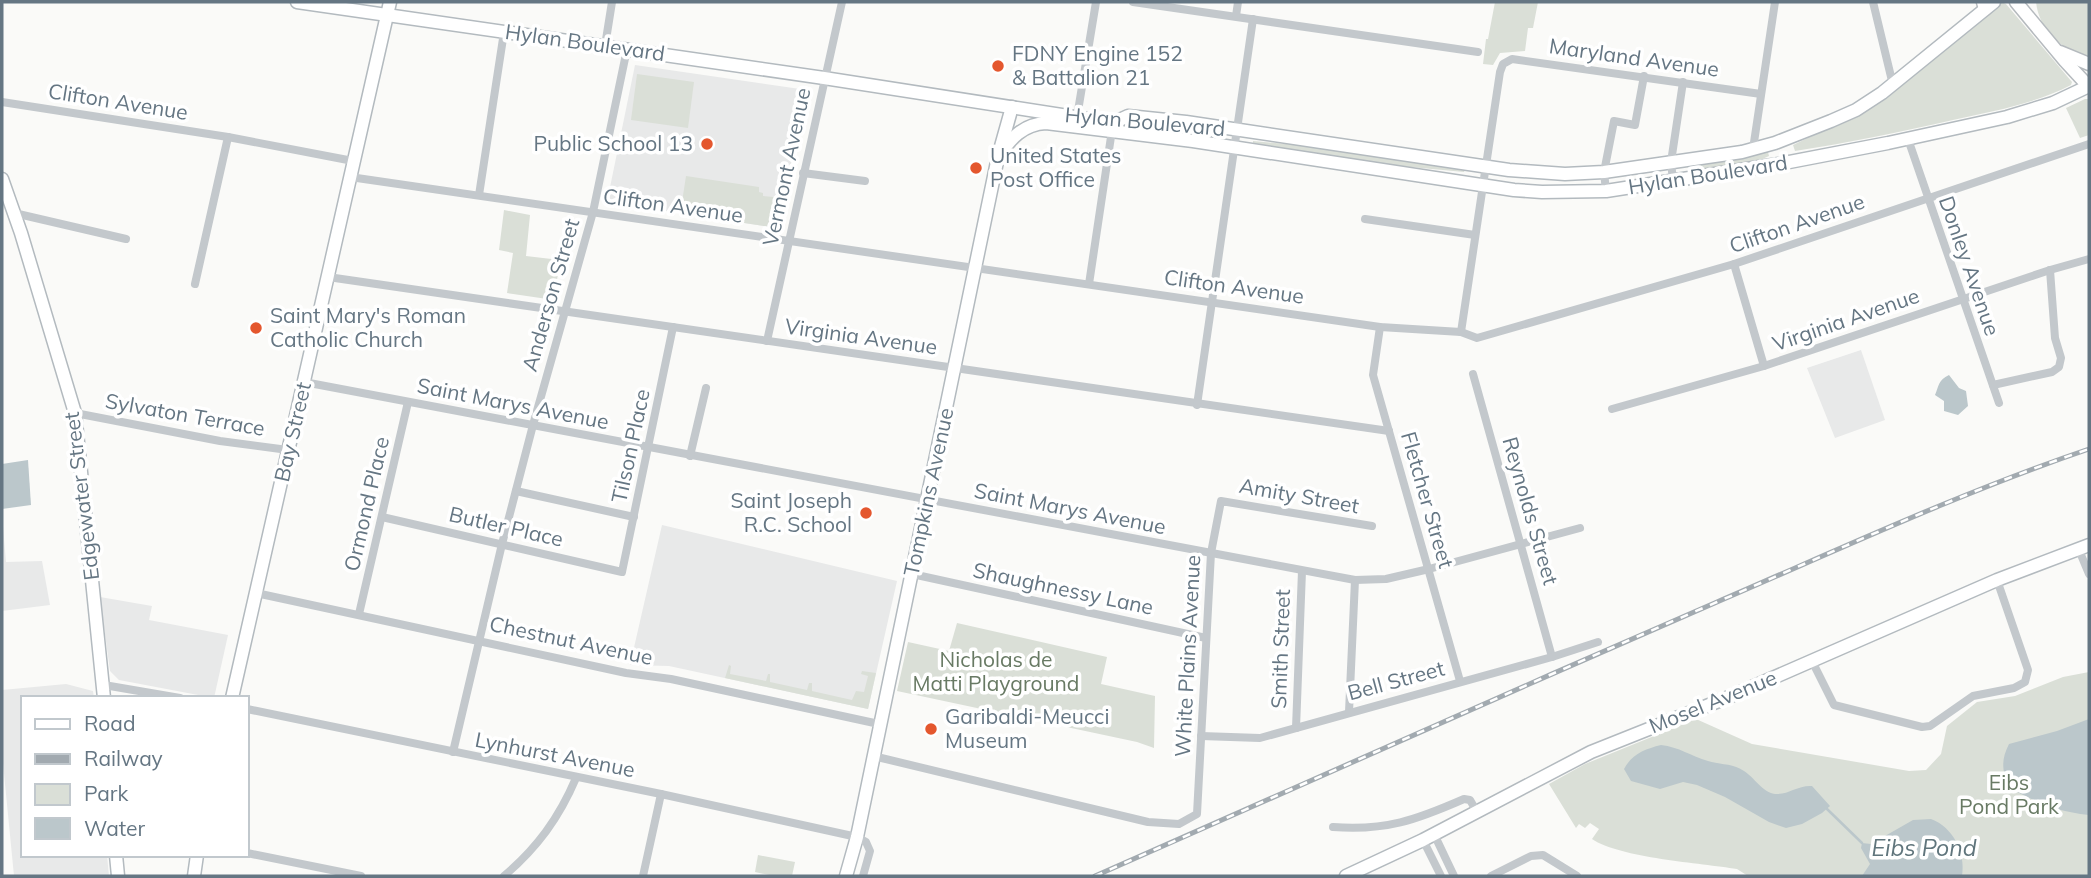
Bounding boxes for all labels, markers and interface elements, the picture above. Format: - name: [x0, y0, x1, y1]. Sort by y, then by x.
- street label: Hylan Boulevard: [504, 18, 667, 66]
- street label: Maryland Avenue: [1548, 32, 1721, 82]
- place label: FDNY Engine 152 & Battalion 21: [1012, 40, 1183, 90]
- marker: FDNY Engine 152 & Battalion 21: [990, 58, 1006, 74]
- street label: Clifton Avenue: [46, 77, 190, 125]
- street label: Vermont Avenue: [757, 85, 815, 248]
- street label: Hylan Boulevard: [1064, 101, 1226, 141]
- place label: Public School 13: [533, 130, 693, 156]
- marker: Public School 13: [699, 136, 715, 152]
- place label: United States Post Office: [990, 142, 1121, 192]
- street label: Hylan Boulevard: [1626, 149, 1789, 199]
- marker: United States Post Office: [968, 160, 984, 176]
- street label: Clifton Avenue: [601, 182, 745, 228]
- street label: Clifton Avenue: [1726, 188, 1868, 258]
- street label: Donley Avenue: [1934, 192, 2006, 339]
- street label: Anderson Street: [516, 215, 584, 374]
- street label: Clifton Avenue: [1162, 263, 1306, 309]
- street label: Virginia Avenue: [1769, 282, 1922, 356]
- place label: Saint Mary's Roman Catholic Church: [270, 302, 466, 352]
- street label: Virginia Avenue: [783, 312, 939, 360]
- marker: Saint Mary's Roman Catholic Church: [248, 320, 264, 336]
- street label: Saint Marys Avenue: [415, 372, 611, 434]
- street label: Bay Street: [268, 379, 316, 484]
- street label: Tilson Place: [605, 386, 655, 505]
- street label: Sylvaton Terrace: [103, 387, 267, 441]
- street label: Tompkins Avenue: [898, 405, 959, 578]
- street label: Edgewater Street: [58, 411, 104, 582]
- street label: Fletcher Street: [1396, 428, 1460, 571]
- street label: Ormond Place: [338, 434, 394, 574]
- street label: Reynolds Street: [1497, 434, 1564, 588]
- street label: Amity Street: [1237, 472, 1361, 518]
- street label: Saint Marys Avenue: [972, 477, 1168, 539]
- place label: Saint Joseph R.C. School: [731, 487, 852, 537]
- street label: Butler Place: [447, 500, 566, 552]
- marker: Saint Joseph R.C. School: [858, 505, 874, 521]
- street label: White Plains Avenue: [1169, 554, 1205, 758]
- street label: Shaughnessy Lane: [971, 556, 1156, 620]
- street label: Smith Street: [1265, 589, 1295, 709]
- street label: Chestnut Avenue: [487, 610, 655, 670]
- park label: Nicholas de Matti Playground: [913, 646, 1079, 696]
- street label: Bell Street: [1344, 655, 1447, 705]
- street label: Mosel Avenue: [1645, 664, 1780, 739]
- legend: [21, 696, 248, 857]
- place label: Garibaldi-Meucci Museum: [945, 703, 1110, 753]
- text: Road: [84, 710, 135, 736]
- marker: Garibaldi-Meucci Museum: [923, 721, 939, 737]
- street label: Lynhurst Avenue: [473, 726, 637, 782]
- text: Railway: [84, 745, 163, 771]
- park label: Eibs Pond Park: [1959, 769, 2059, 819]
- text: Park: [84, 780, 128, 806]
- text: Water: [84, 815, 145, 841]
- water label: Eibs Pond: [1871, 833, 1977, 862]

